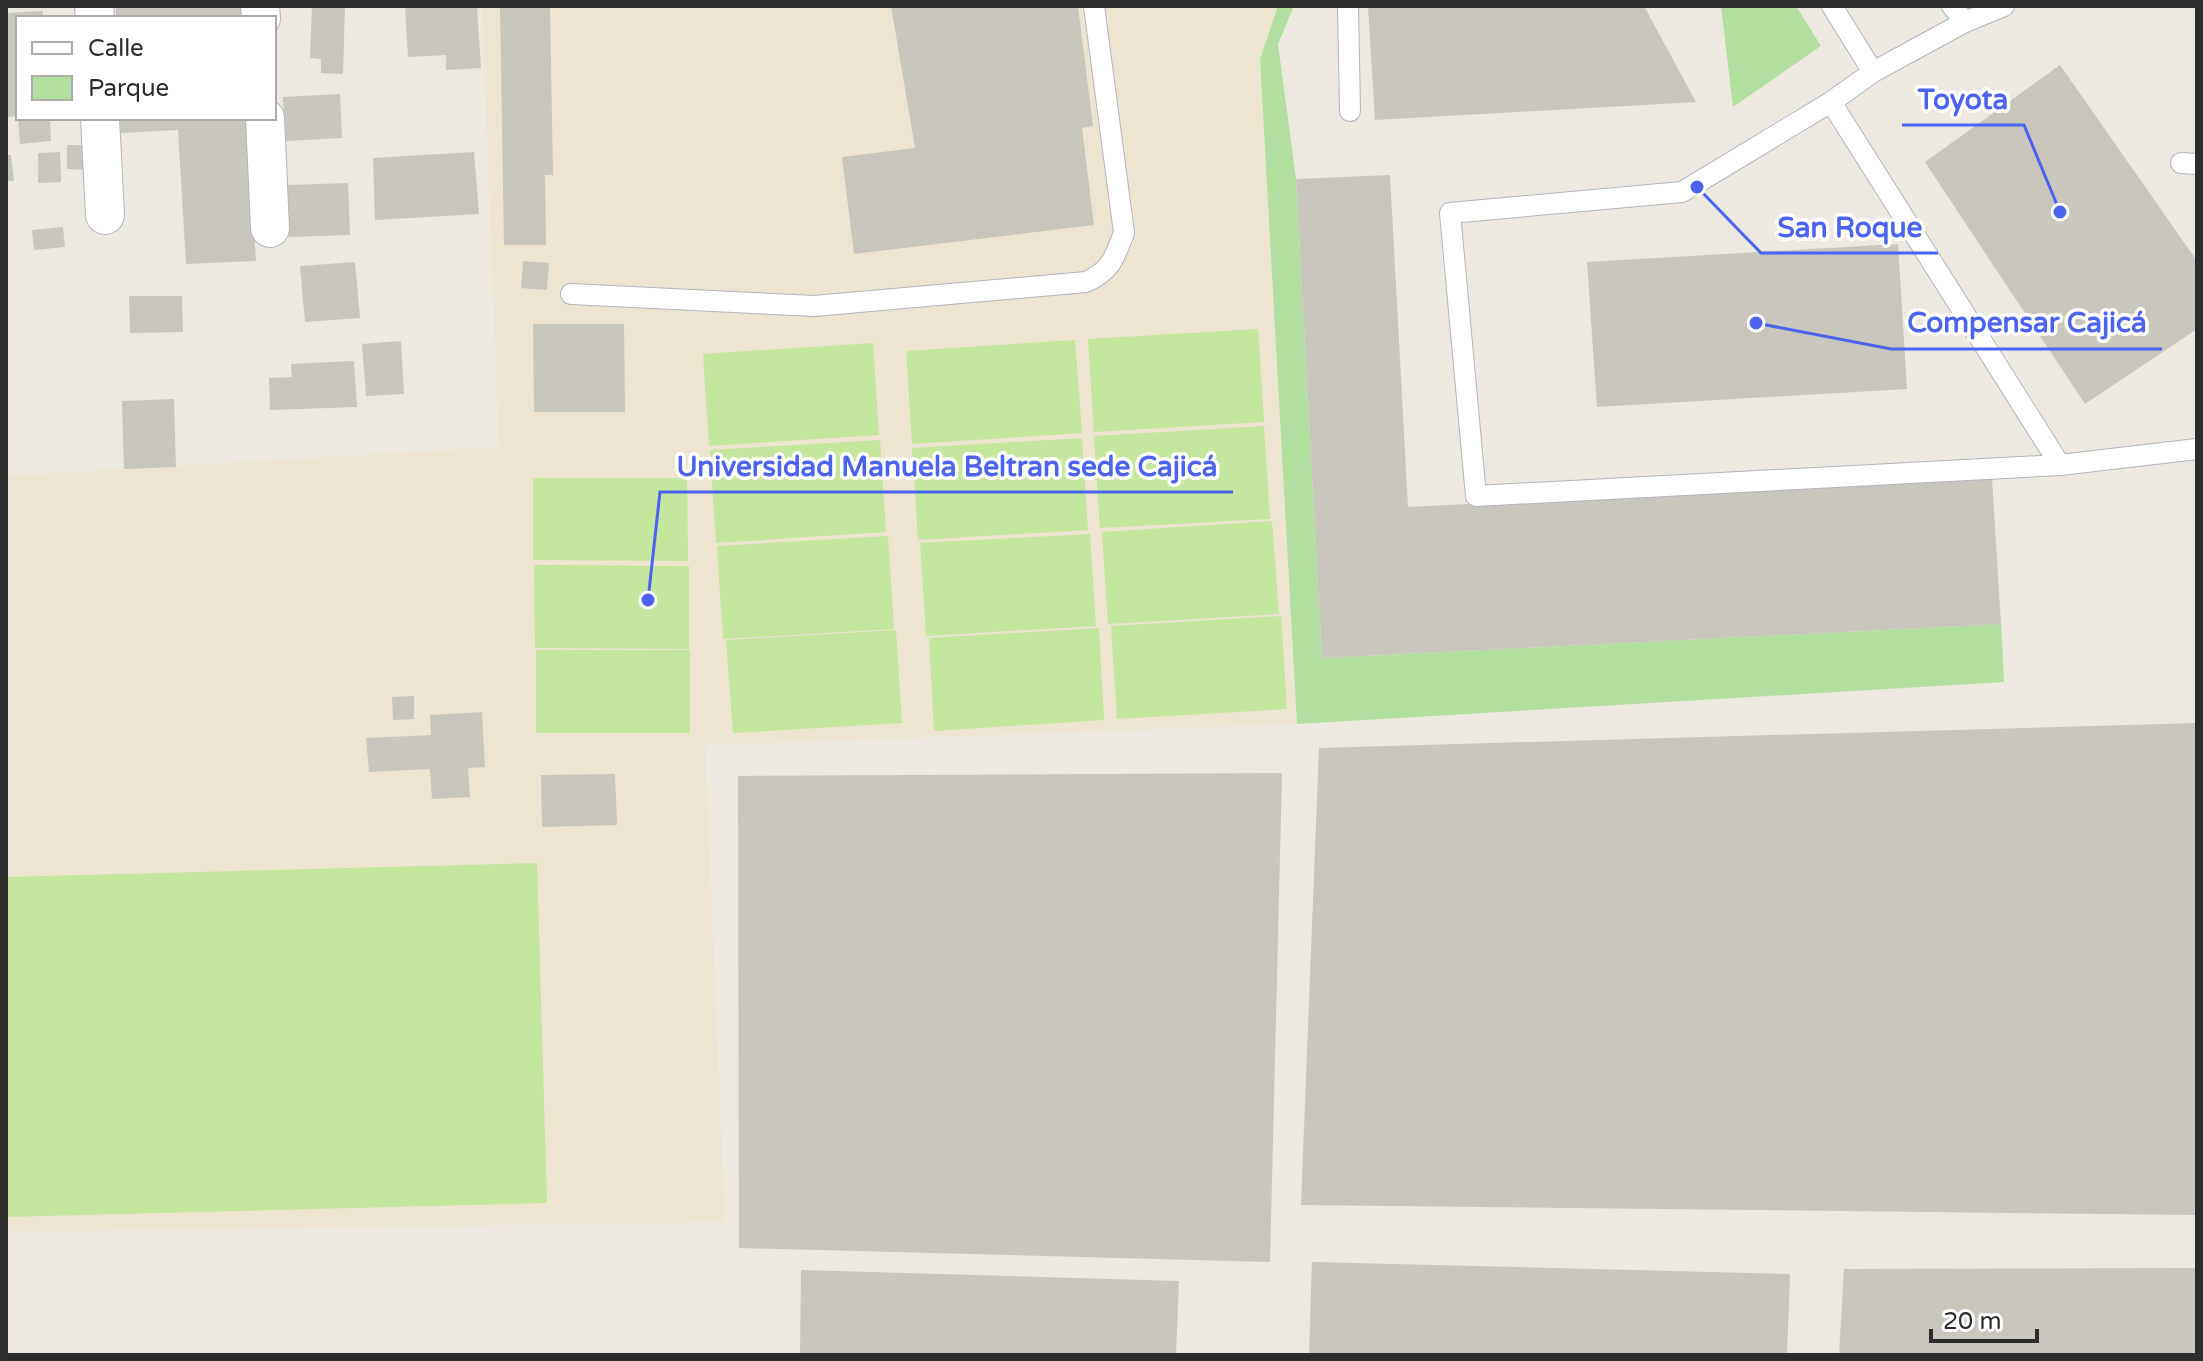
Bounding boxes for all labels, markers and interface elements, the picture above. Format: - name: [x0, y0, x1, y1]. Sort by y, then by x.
- legend: [16, 16, 276, 120]
- text: Calle: [88, 34, 144, 63]
- callout: Toyota: [1902, 73, 2024, 125]
- text: Parque: [88, 74, 169, 103]
- text: Toyota: [1917, 83, 2008, 117]
- callout: San Roque: [1761, 201, 1938, 253]
- text: San Roque: [1778, 211, 1923, 245]
- callout: Compensar Cajicá: [1891, 297, 2162, 349]
- text: Compensar Cajicá: [1907, 306, 2147, 340]
- callout: Universidad Manuela Beltran sede Cajicá: [660, 440, 1233, 492]
- text: Universidad Manuela Beltran sede Cajicá: [677, 450, 1217, 484]
- scale bar: [1931, 1293, 2037, 1343]
- text: 20 m: [1943, 1307, 2001, 1336]

